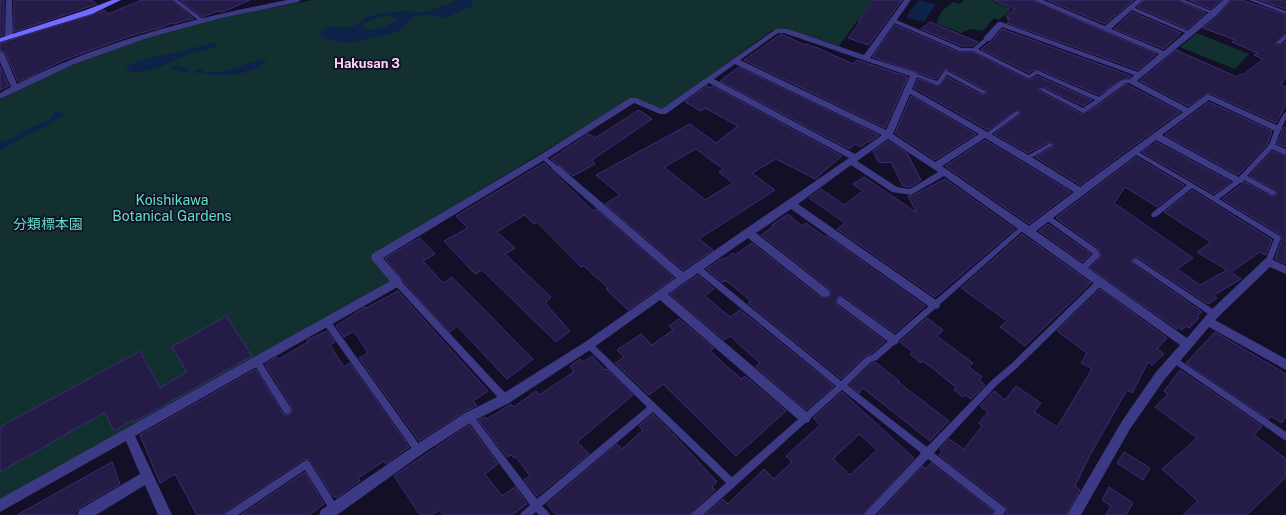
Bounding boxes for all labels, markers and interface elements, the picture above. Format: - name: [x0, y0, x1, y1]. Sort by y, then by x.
- district label: Hakusan 3: [334, 56, 400, 71]
- park label: Koishikawa Botanical Gardens: [112, 192, 232, 224]
- park label: 分類標本園: [13, 216, 83, 232]

